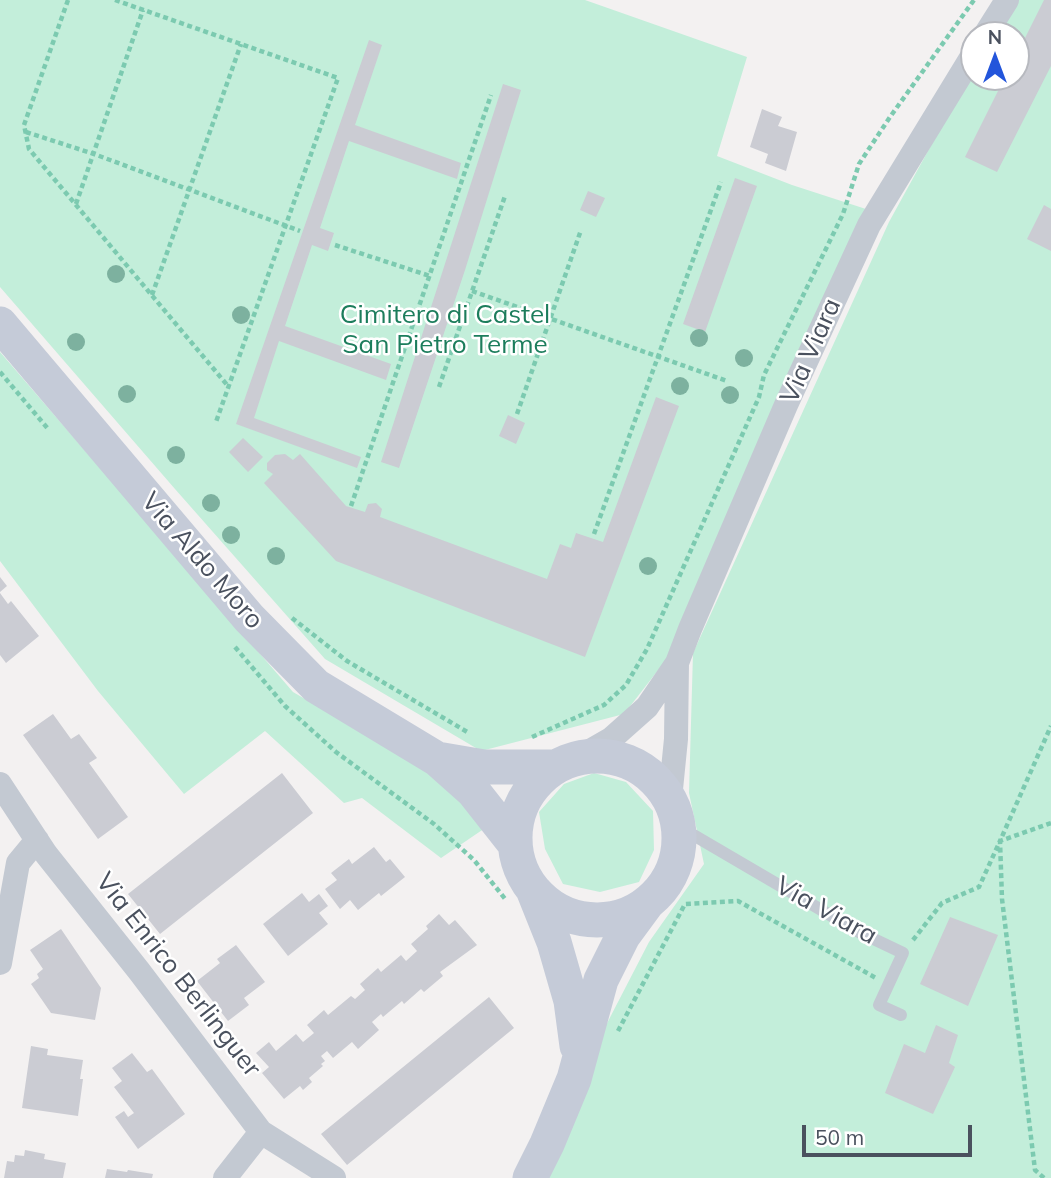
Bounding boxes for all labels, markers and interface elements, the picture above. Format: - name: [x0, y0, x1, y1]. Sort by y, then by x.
- north arrow: [960, 21, 1030, 91]
- text: N: [988, 25, 1002, 49]
- street label: Via Viara: [774, 294, 848, 408]
- park label: Cimitero di Castel San Pietro Terme: [340, 299, 550, 360]
- street label: Via Aldo Moro: [134, 486, 270, 636]
- street label: Via Enrico Berlinguer: [89, 867, 267, 1083]
- street label: Via Viara: [770, 870, 882, 952]
- scale bar: [806, 1112, 976, 1156]
- text: 50 m: [815, 1124, 864, 1150]

